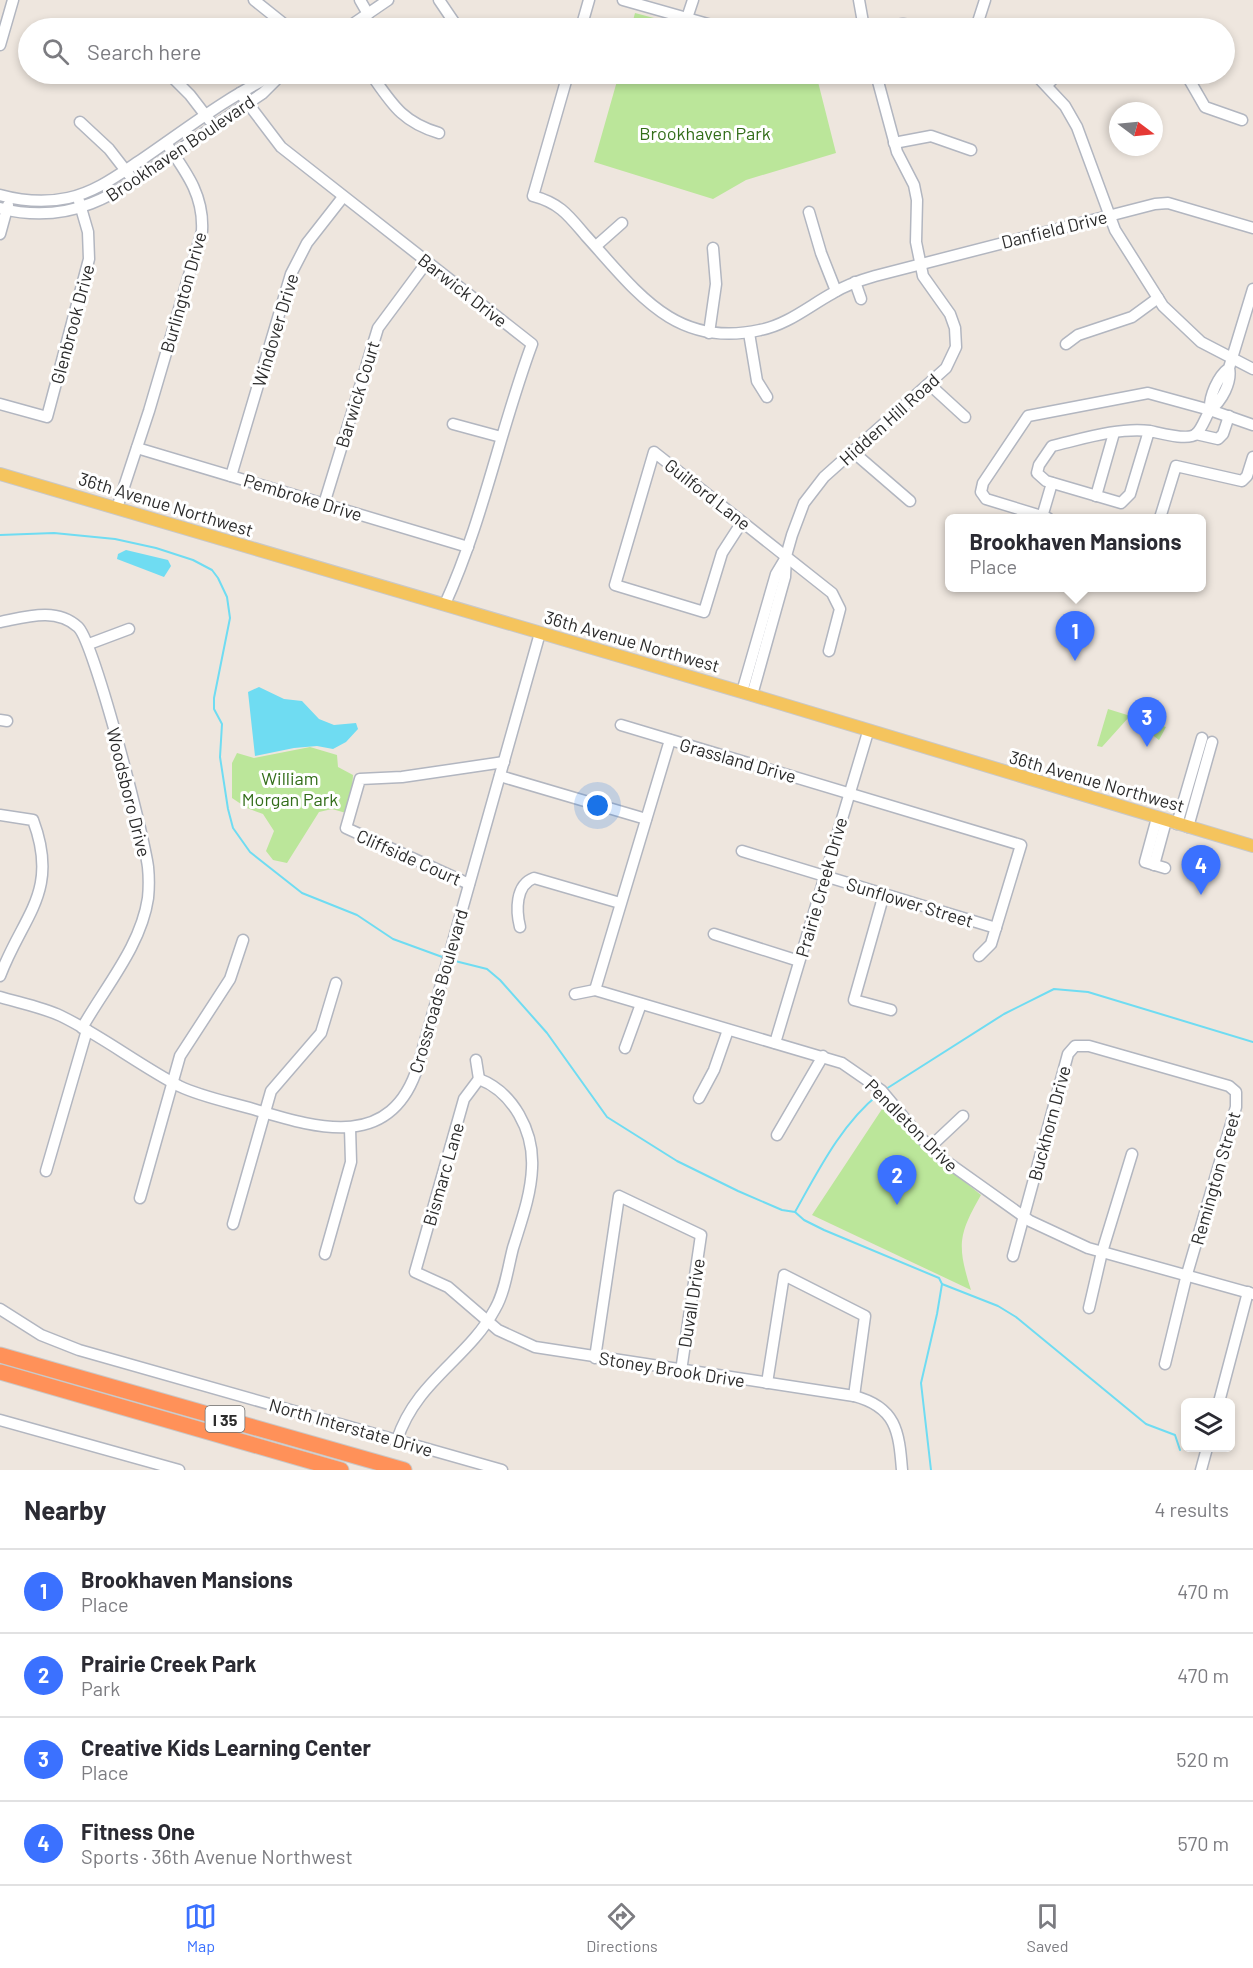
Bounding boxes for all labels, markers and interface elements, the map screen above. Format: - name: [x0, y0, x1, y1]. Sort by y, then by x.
- search box: [18, 18, 1235, 84]
- icon: search: [39, 35, 72, 68]
- text: Search here: [87, 38, 201, 64]
- street label: Brookhaven Boulevard: [102, 90, 258, 206]
- north arrow: [1109, 102, 1163, 156]
- park label: Brookhaven Park: [639, 122, 771, 144]
- street label: Danfield Drive: [999, 205, 1109, 253]
- street label: Burlington Drive: [155, 229, 211, 355]
- street label: Barwick Drive: [414, 248, 512, 332]
- street label: Glenbrook Drive: [45, 262, 99, 386]
- street label: Windover Drive: [247, 271, 303, 389]
- street label: Barwick Court: [330, 338, 384, 450]
- street label: Hidden Hill Road: [834, 368, 944, 470]
- street label: Guilford Lane: [661, 454, 755, 534]
- street label: 36th Avenue Northwest: [76, 467, 256, 541]
- street label: Pembroke Drive: [241, 469, 365, 525]
- popup: [945, 514, 1206, 592]
- text: Brookhaven Mansions: [970, 528, 1181, 554]
- text: Place: [970, 554, 1017, 578]
- street label: 36th Avenue Northwest: [542, 605, 722, 677]
- pin: 1: [1056, 612, 1094, 661]
- pin: 3: [1128, 698, 1166, 747]
- street label: Woodsboro Drive: [102, 725, 156, 859]
- street label: Grassland Drive: [677, 733, 799, 787]
- street label: 36th Avenue Northwest: [1007, 745, 1187, 817]
- park label: William Morgan Park: [242, 767, 338, 810]
- your location: [583, 791, 612, 820]
- street label: Prairie Creek Drive: [790, 814, 852, 960]
- street label: Cliffside Court: [353, 824, 465, 890]
- pin: 4: [1182, 846, 1220, 895]
- street label: Sunflower Street: [844, 872, 976, 932]
- street label: Crossroads Boulevard: [404, 906, 472, 1076]
- street label: Buckhorn Drive: [1023, 1063, 1075, 1183]
- street label: Pendleton Drive: [861, 1074, 963, 1176]
- street label: Remington Street: [1185, 1109, 1245, 1247]
- street label: Bismarc Lane: [418, 1120, 468, 1228]
- pin: 2: [878, 1156, 916, 1205]
- street label: Duvall Drive: [673, 1257, 709, 1349]
- street label: Stoney Brook Drive: [597, 1347, 747, 1391]
- street label: North Interstate Drive: [267, 1393, 435, 1461]
- map controls: [1181, 1398, 1235, 1452]
- button: layers: [1181, 1398, 1235, 1452]
- road number: I 35: [206, 1406, 244, 1432]
- text: Nearby: [24, 1494, 106, 1525]
- text: 4 results: [1154, 1497, 1229, 1521]
- text: Brookhaven Mansions: [81, 1566, 293, 1592]
- text: 1: [40, 1579, 47, 1603]
- text: 470 m: [1177, 1579, 1229, 1603]
- text: Place: [81, 1592, 129, 1616]
- text: Prairie Creek Park: [81, 1650, 257, 1676]
- text: 2: [38, 1663, 49, 1687]
- text: 470 m: [1177, 1663, 1229, 1687]
- text: Park: [81, 1676, 120, 1700]
- text: Creative Kids Learning Center: [81, 1734, 371, 1760]
- text: 3: [38, 1747, 49, 1771]
- text: 520 m: [1176, 1747, 1229, 1771]
- text: Place: [81, 1760, 129, 1784]
- text: Fitness One: [81, 1818, 195, 1844]
- text: 4: [37, 1831, 50, 1855]
- text: 570 m: [1177, 1831, 1229, 1855]
- text: Sports · 36th Avenue Northwest: [81, 1844, 353, 1868]
- tab: Map: [184, 1900, 217, 1955]
- tab: Directions: [586, 1900, 658, 1955]
- tab: Saved: [1027, 1900, 1069, 1955]

